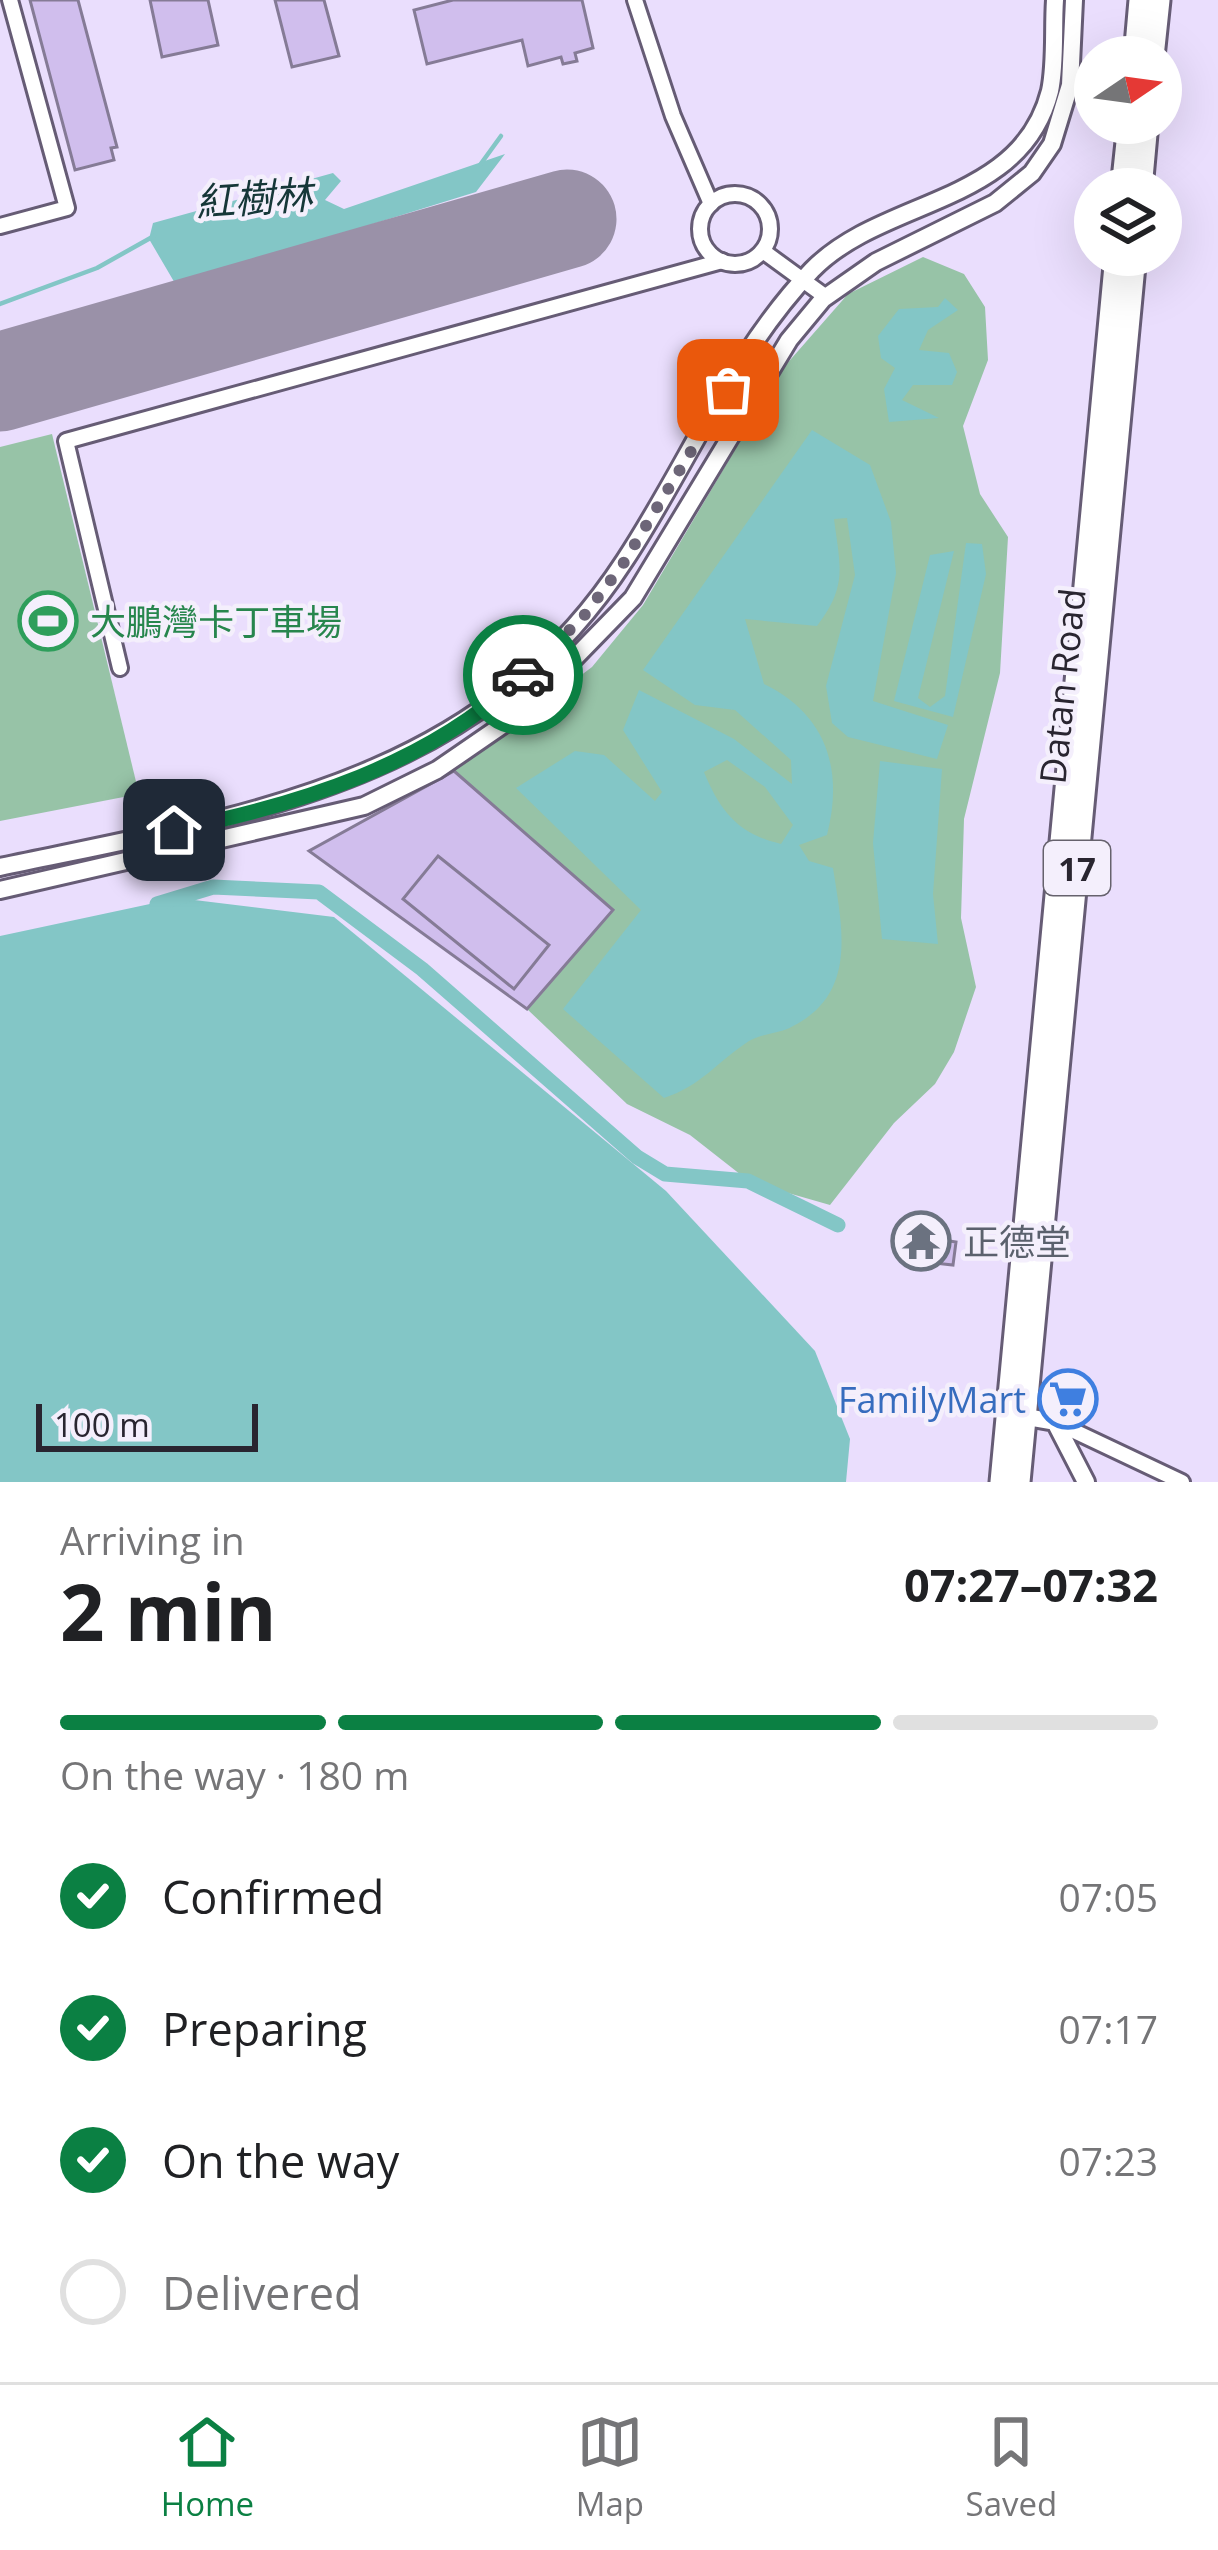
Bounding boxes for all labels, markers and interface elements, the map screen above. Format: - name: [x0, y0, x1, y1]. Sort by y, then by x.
- north arrow: [1074, 36, 1182, 144]
- map controls: [1074, 36, 1182, 276]
- water label: 紅樹林: [194, 166, 318, 228]
- button: layers: [1074, 168, 1182, 276]
- pin: [677, 339, 779, 441]
- icon: bag: [695, 357, 761, 423]
- street label: Datan Road: [1027, 586, 1097, 786]
- sports icon: 大鵬灣卡丁車場: [17, 590, 79, 652]
- place label: 大鵬灣卡丁車場: [90, 597, 342, 646]
- courier: [463, 615, 583, 735]
- icon: car: [490, 642, 556, 708]
- pin: [123, 779, 225, 881]
- icon: home: [141, 797, 207, 863]
- road number: 17: [1044, 841, 1110, 895]
- temple icon: 正德堂: [890, 1210, 952, 1272]
- place label: 正德堂: [963, 1217, 1071, 1266]
- supermarket icon: FamilyMart: [1037, 1368, 1099, 1430]
- place label: FamilyMart: [838, 1375, 1026, 1424]
- scale bar: [36, 1398, 258, 1451]
- text: 100 m: [54, 1402, 150, 1447]
- text: Arriving in: [60, 1513, 245, 1566]
- text: 07:27–07:32: [904, 1554, 1158, 1615]
- text: 2 min: [60, 1558, 277, 1664]
- text: On the way · 180 m: [60, 1748, 409, 1801]
- icon: check: [60, 1863, 126, 1929]
- text: Confirmed: [162, 1866, 384, 1927]
- text: 07:05: [1059, 1870, 1158, 1923]
- icon: check: [60, 1995, 126, 2061]
- text: Preparing: [162, 1998, 367, 2059]
- text: 07:17: [1059, 2002, 1158, 2055]
- icon: check: [60, 2127, 126, 2193]
- text: On the way: [162, 2130, 399, 2191]
- text: 07:23: [1059, 2134, 1158, 2187]
- text: Delivered: [162, 2262, 362, 2323]
- tab: Home: [161, 2409, 254, 2526]
- tab: Map: [576, 2409, 644, 2526]
- tab: Saved: [966, 2409, 1057, 2526]

